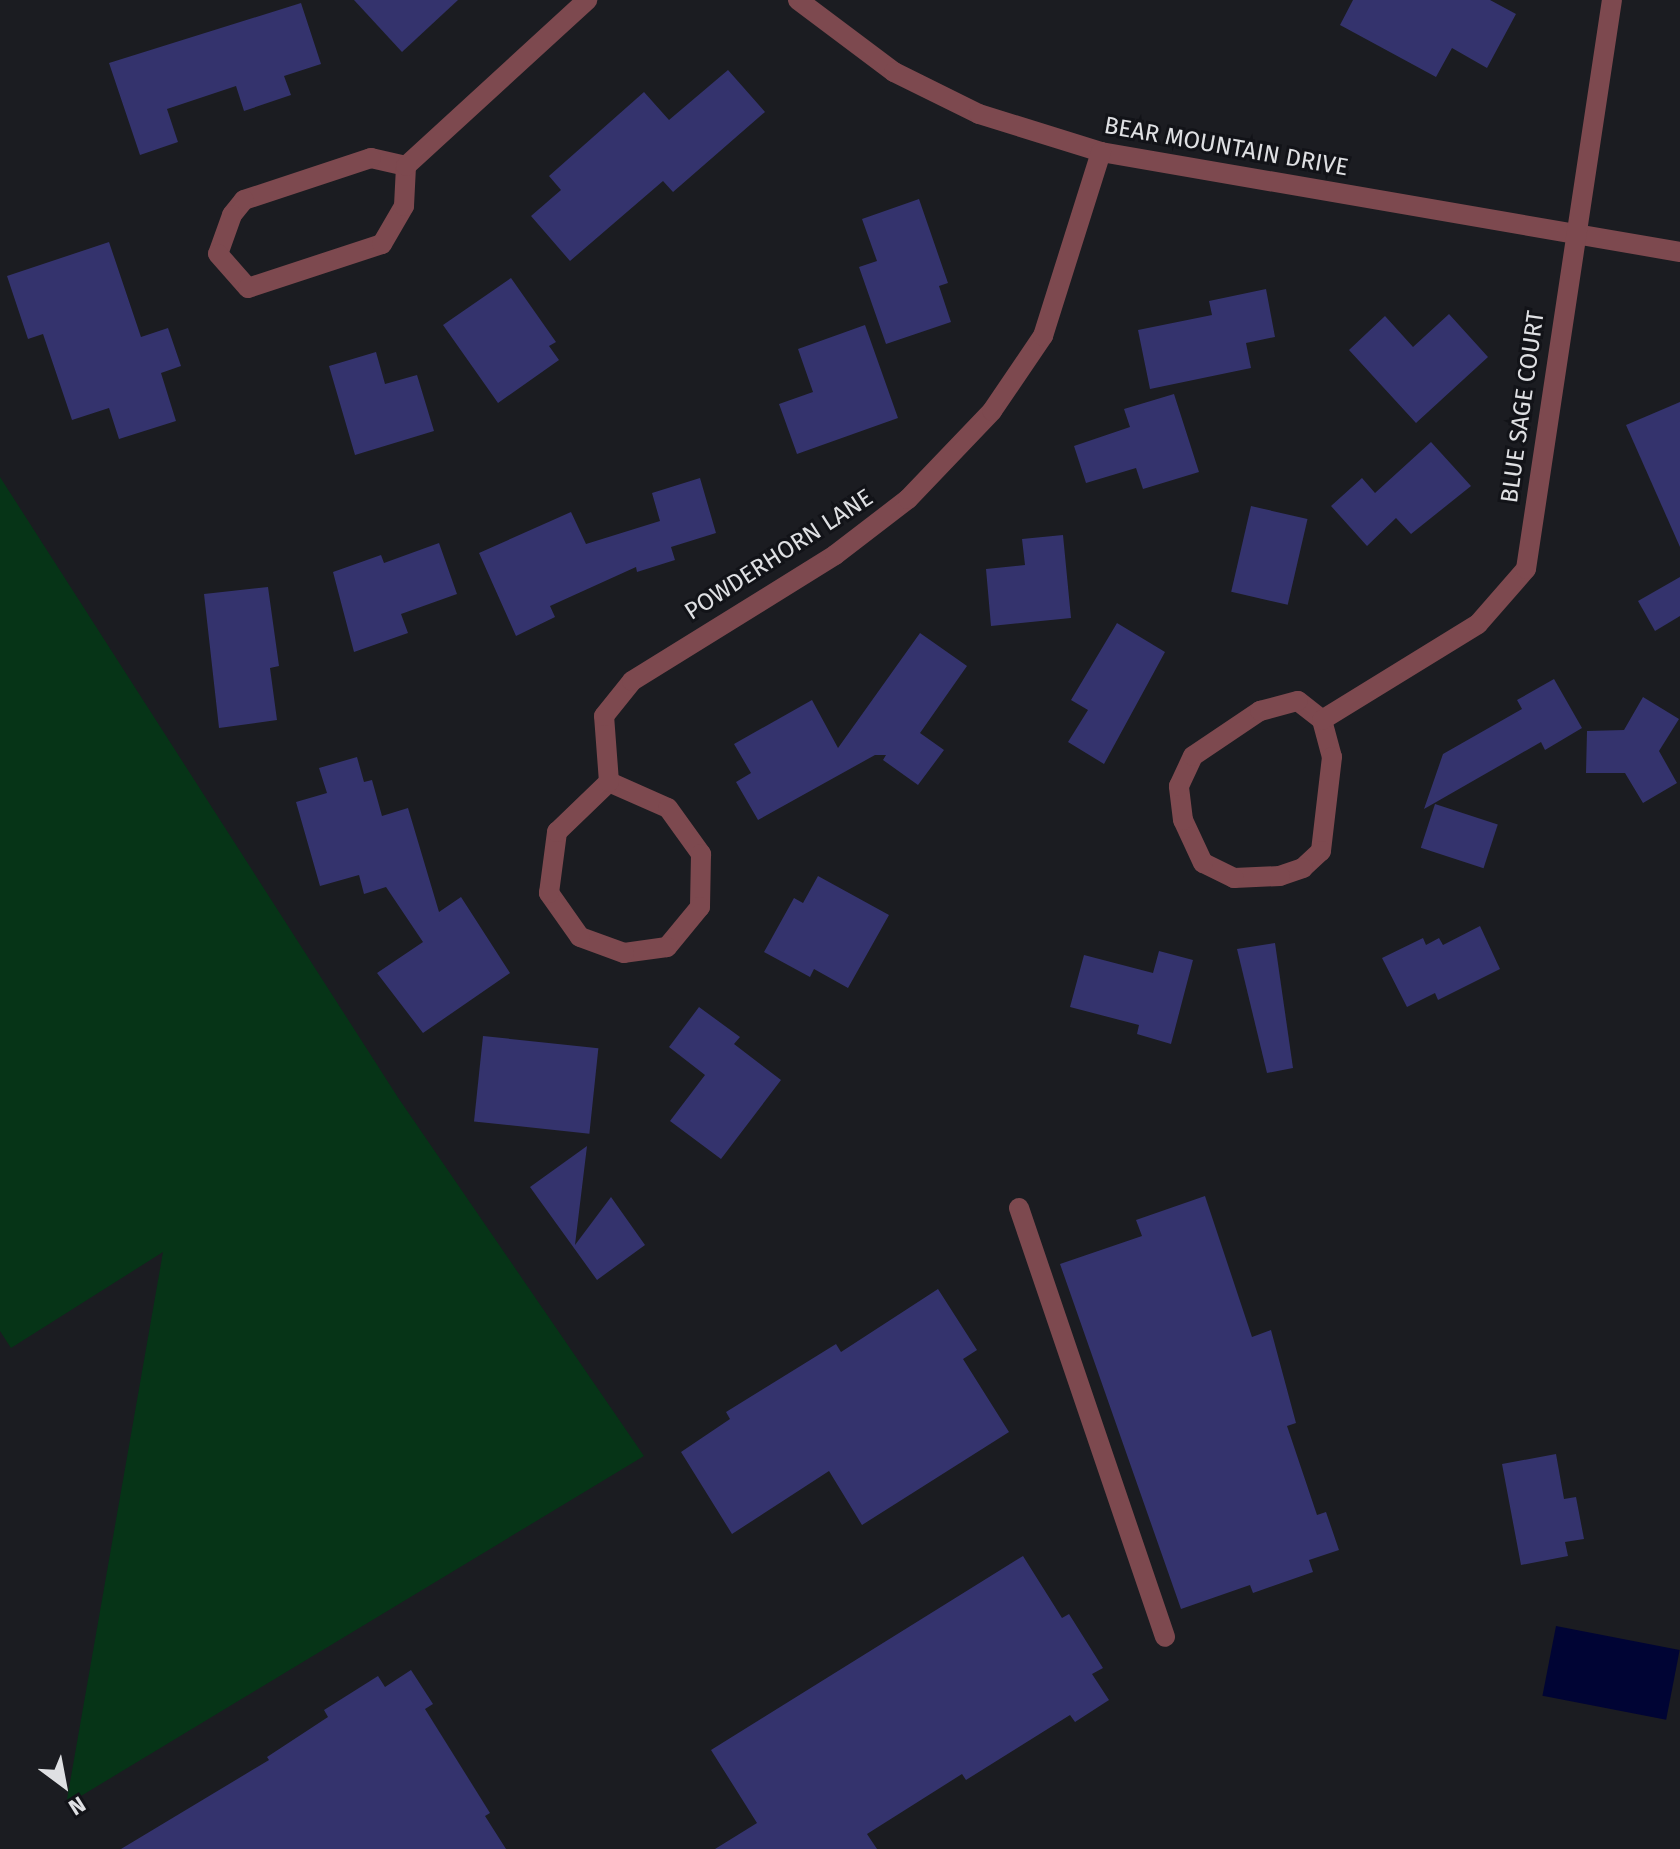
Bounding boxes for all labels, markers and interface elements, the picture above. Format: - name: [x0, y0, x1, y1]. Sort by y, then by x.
- street label: BEAR MOUNTAIN DRIVE: [1102, 111, 1350, 183]
- street label: BLUE SAGE COURT: [1495, 309, 1551, 505]
- street label: POWDERHORN LANE: [680, 483, 878, 627]
- north arrow: [24, 1745, 104, 1825]
- text: N: [64, 1790, 90, 1821]

